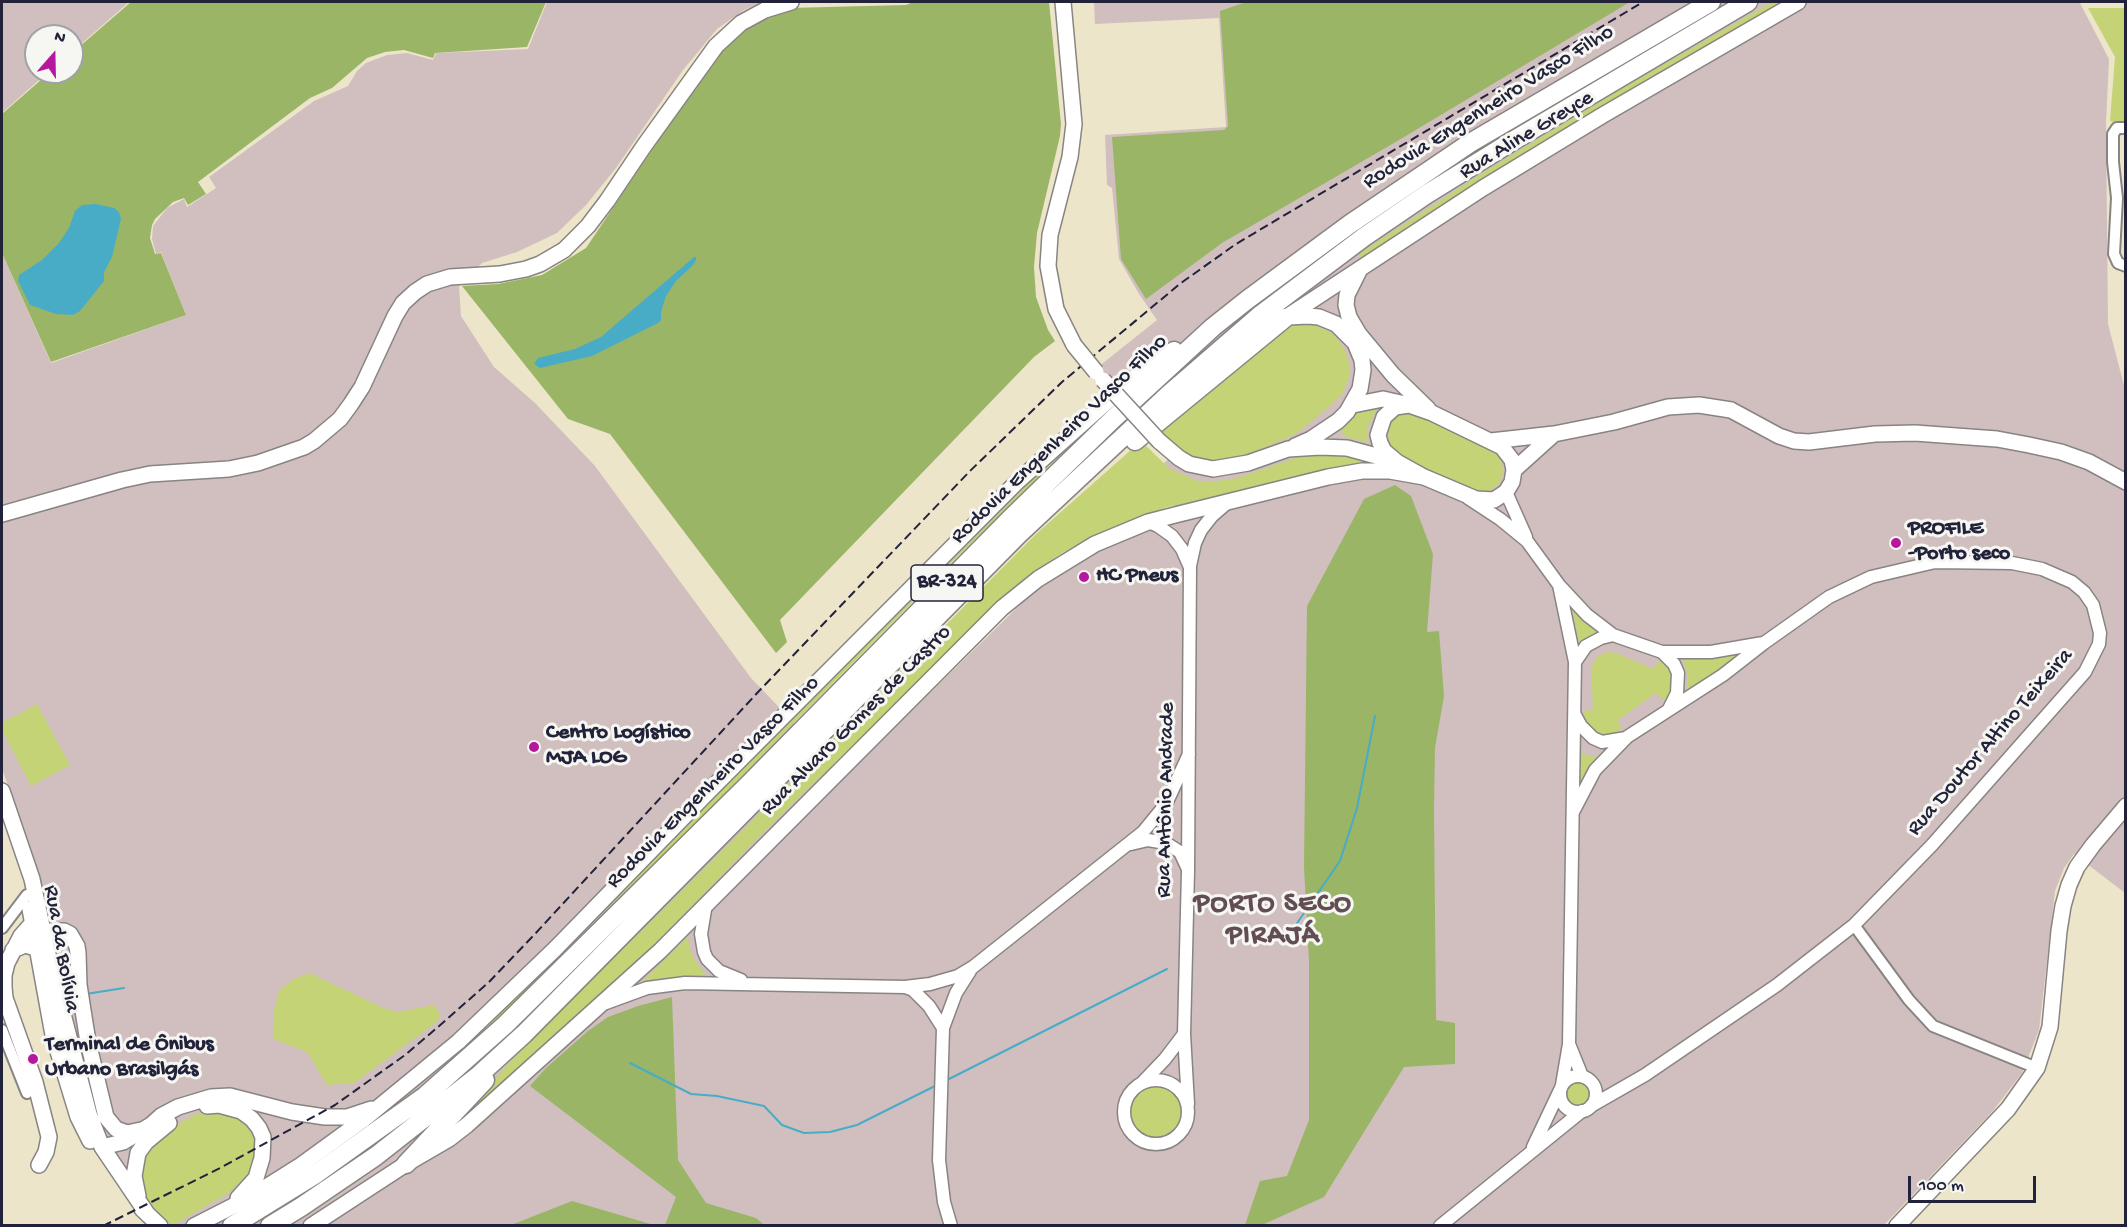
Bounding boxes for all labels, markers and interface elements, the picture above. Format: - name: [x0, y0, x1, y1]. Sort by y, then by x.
- street label: Rodovia Engenheiro Vasco Filho: [1359, 20, 1619, 196]
- north arrow: [24, 24, 84, 84]
- text: N: [51, 28, 68, 49]
- street label: Rua Aline Greyce: [1455, 86, 1599, 186]
- street label: Rodovia Engenheiro Vasco Filho: [946, 330, 1174, 550]
- place label: PROFILE -Porto seco: [1908, 517, 2010, 568]
- marker: PROFILE -Porto seco: [1889, 536, 1903, 550]
- place label: HC Pneus: [1096, 564, 1178, 590]
- road number: BR-324: [911, 565, 983, 601]
- marker: HC Pneus: [1077, 570, 1091, 584]
- street label: Rua Alvaro Gomes de Castro: [756, 620, 958, 822]
- street label: Rua Doutor Altino Teixeira: [1902, 644, 2080, 842]
- street label: Rodovia Engenheiro Vasco Filho: [602, 671, 826, 895]
- street label: Rua Antônio Andrade: [1152, 702, 1182, 898]
- place label: Centro Logístico MJA LOG: [546, 721, 691, 772]
- marker: Centro Logístico MJA LOG: [527, 740, 541, 754]
- street label: Rua da Bolívia: [36, 883, 84, 1015]
- district label: PORTO SECO PIRAJÁ: [1194, 889, 1352, 955]
- place label: Terminal de Ônibus Urbano Brasilgás: [45, 1033, 214, 1084]
- marker: Terminal de Ônibus Urbano Brasilgás: [26, 1052, 40, 1066]
- scale bar: [1911, 1164, 2038, 1202]
- text: 100 m: [1919, 1176, 1964, 1197]

